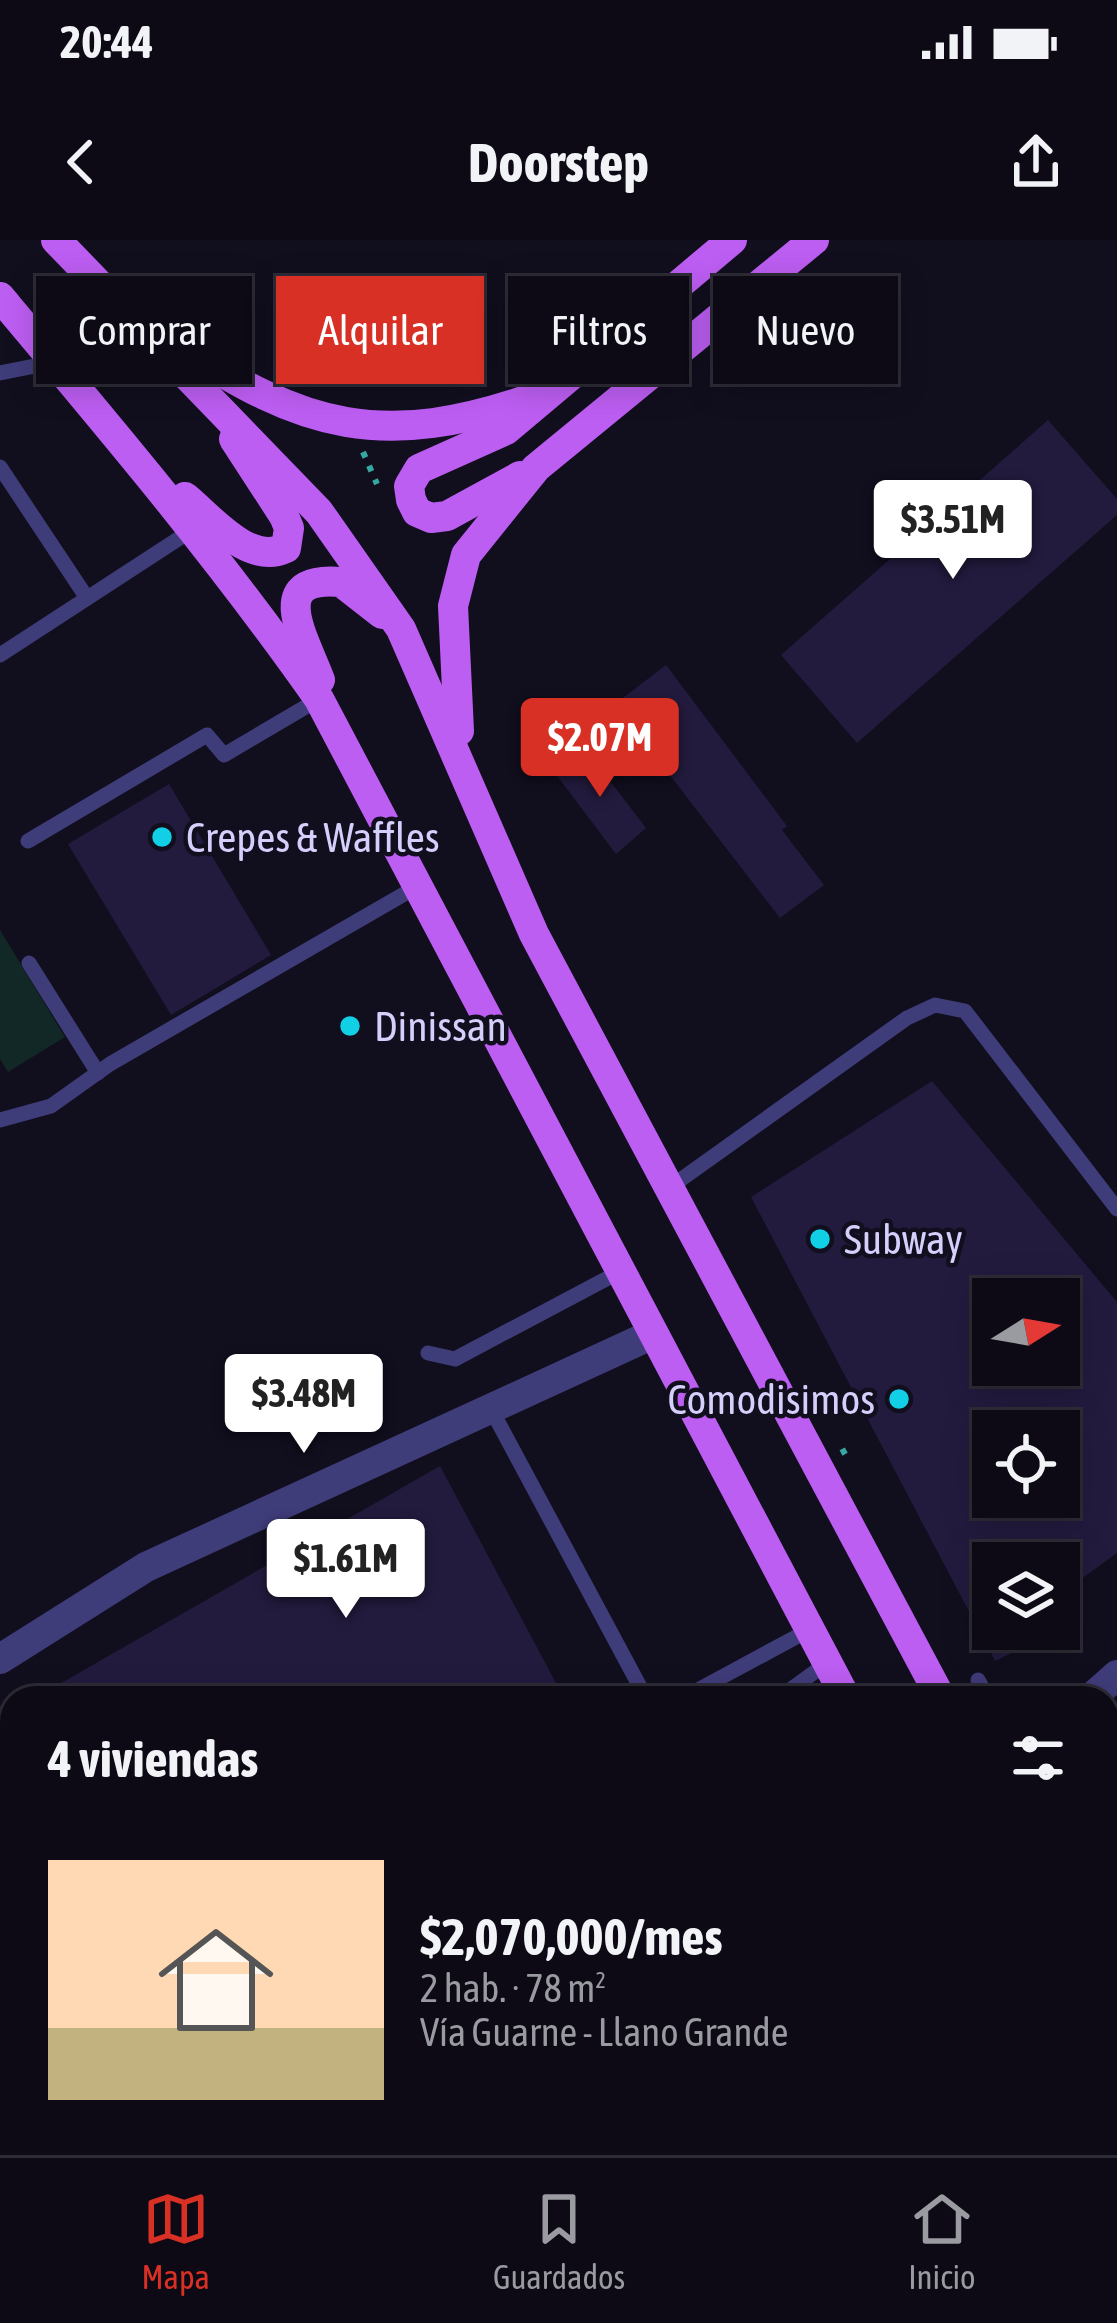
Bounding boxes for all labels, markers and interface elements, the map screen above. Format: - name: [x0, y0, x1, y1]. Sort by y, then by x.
- text: 20:44: [60, 16, 154, 68]
- icon: back: [48, 129, 114, 195]
- icon: share: [1003, 129, 1069, 195]
- text: Doorstep: [468, 132, 649, 193]
- chip: Comprar: [36, 276, 252, 384]
- chip: Alquilar: [276, 276, 484, 384]
- chip: Filtros: [508, 276, 689, 384]
- chip: Nuevo: [713, 276, 898, 384]
- pin: $3.51M: [855, 480, 1051, 582]
- text: $3.51M: [901, 497, 1005, 541]
- pin: $2.07M: [502, 698, 698, 800]
- text: $2.07M: [548, 715, 652, 759]
- place label: Crepes & Waffles: [186, 813, 440, 861]
- marker: Crepes & Waffles: [149, 824, 175, 850]
- place label: Dinissan: [374, 1002, 507, 1050]
- marker: Dinissan: [337, 1013, 363, 1039]
- place label: Subway: [844, 1215, 963, 1263]
- marker: Subway: [807, 1226, 833, 1252]
- north arrow: [972, 1278, 1080, 1386]
- map controls: [972, 1278, 1080, 1650]
- pin: $3.48M: [206, 1354, 402, 1456]
- text: $3.48M: [252, 1371, 356, 1415]
- place label: Comodisimos: [668, 1375, 875, 1423]
- marker: Comodisimos: [886, 1386, 912, 1412]
- button: locate: [972, 1410, 1080, 1518]
- pin: $1.61M: [248, 1519, 444, 1621]
- text: $1.61M: [294, 1536, 398, 1580]
- button: layers: [972, 1542, 1080, 1650]
- icon: filters: [1005, 1725, 1071, 1791]
- text: 4 viviendas: [48, 1729, 258, 1788]
- text: $2,070,000/mes: [420, 1907, 722, 1966]
- icon: home: [144, 1908, 288, 2052]
- text: 2 hab. · 78 m²: [420, 1966, 606, 2010]
- text: Vía Guarne - Llano Grande: [420, 2010, 789, 2054]
- tab: Mapa: [141, 2186, 210, 2296]
- tab: Guardados: [493, 2186, 625, 2296]
- tab: Inicio: [908, 2186, 976, 2296]

